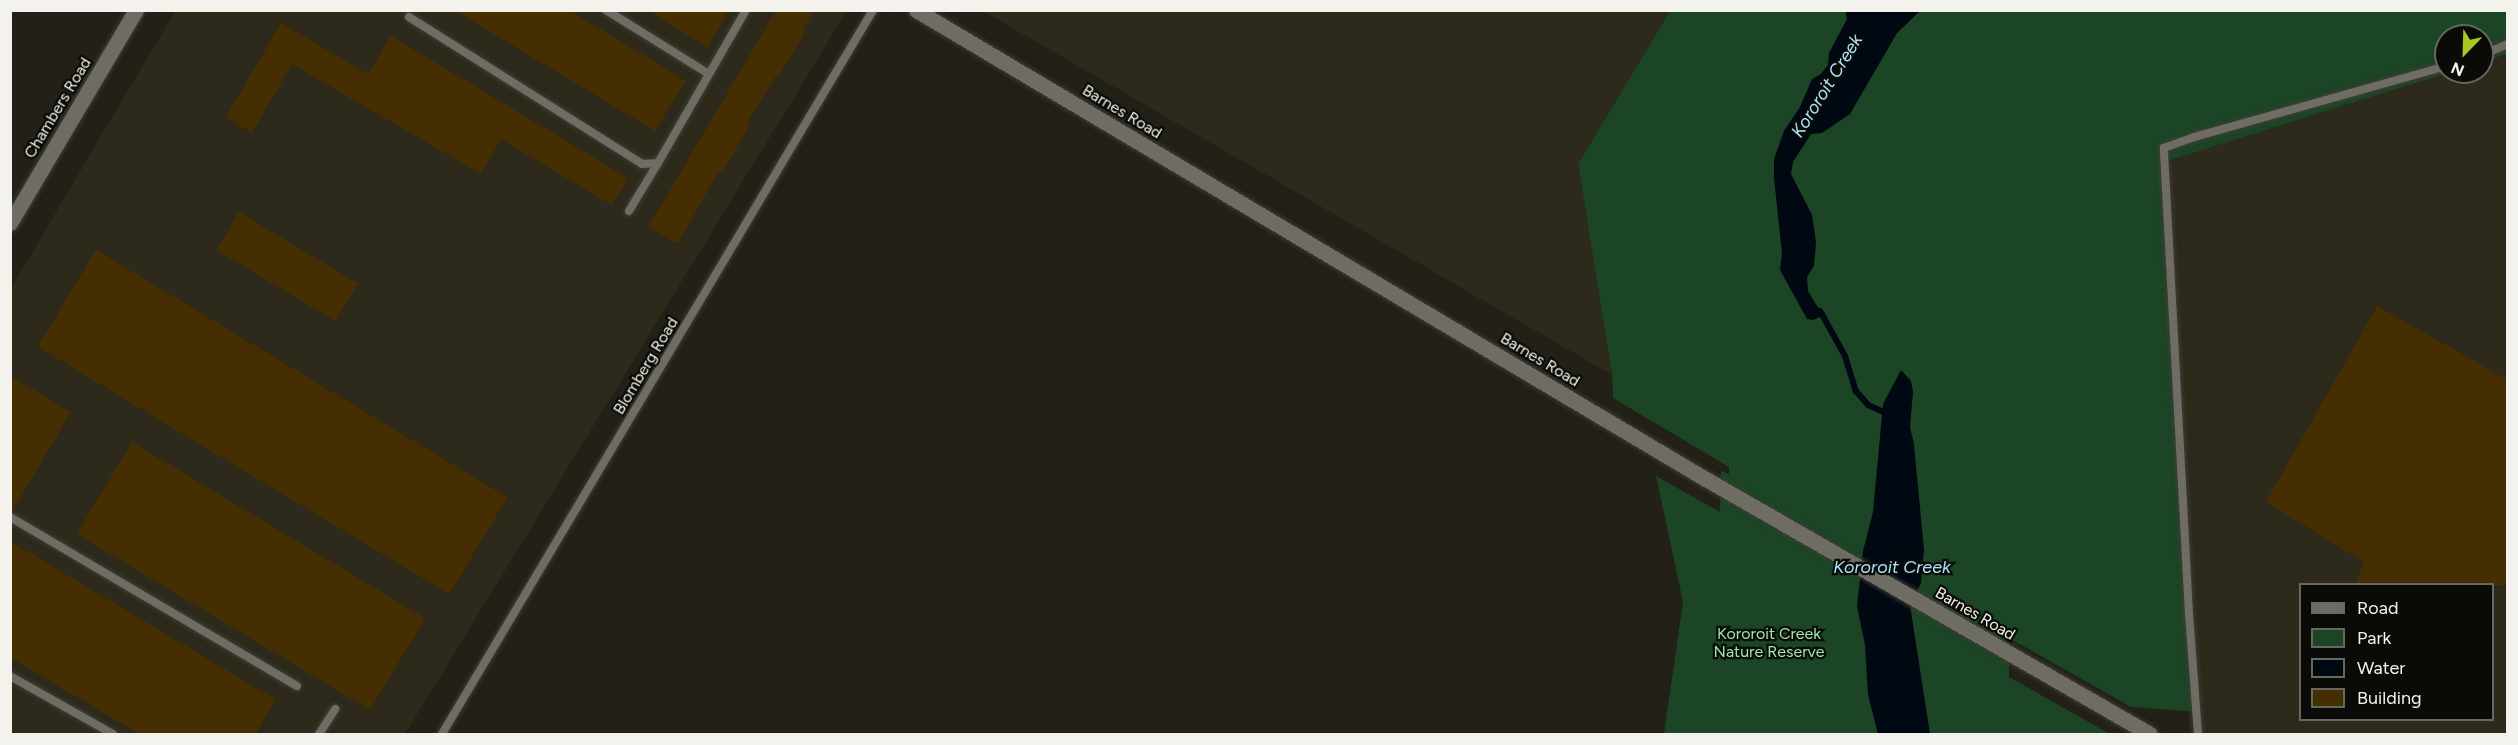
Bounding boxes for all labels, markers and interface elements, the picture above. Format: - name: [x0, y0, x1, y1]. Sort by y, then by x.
- north arrow: [2434, 24, 2494, 84]
- water label: Kororoit Creek: [1787, 30, 1867, 142]
- street label: Chambers Road: [20, 54, 96, 162]
- text: N: [2448, 58, 2467, 80]
- street label: Barnes Road: [1079, 81, 1165, 143]
- street label: Blomberg Road: [609, 314, 683, 418]
- street label: Barnes Road: [1497, 329, 1583, 391]
- water label: Kororoit Creek: [1833, 556, 1951, 578]
- street label: Barnes Road: [1932, 583, 2018, 645]
- legend: [2299, 583, 2494, 721]
- text: Road: [2357, 597, 2398, 619]
- park label: Kororoit Creek Nature Reserve: [1714, 624, 1824, 662]
- text: Park: [2357, 627, 2391, 649]
- text: Water: [2357, 657, 2405, 679]
- text: Building: [2357, 687, 2422, 709]

